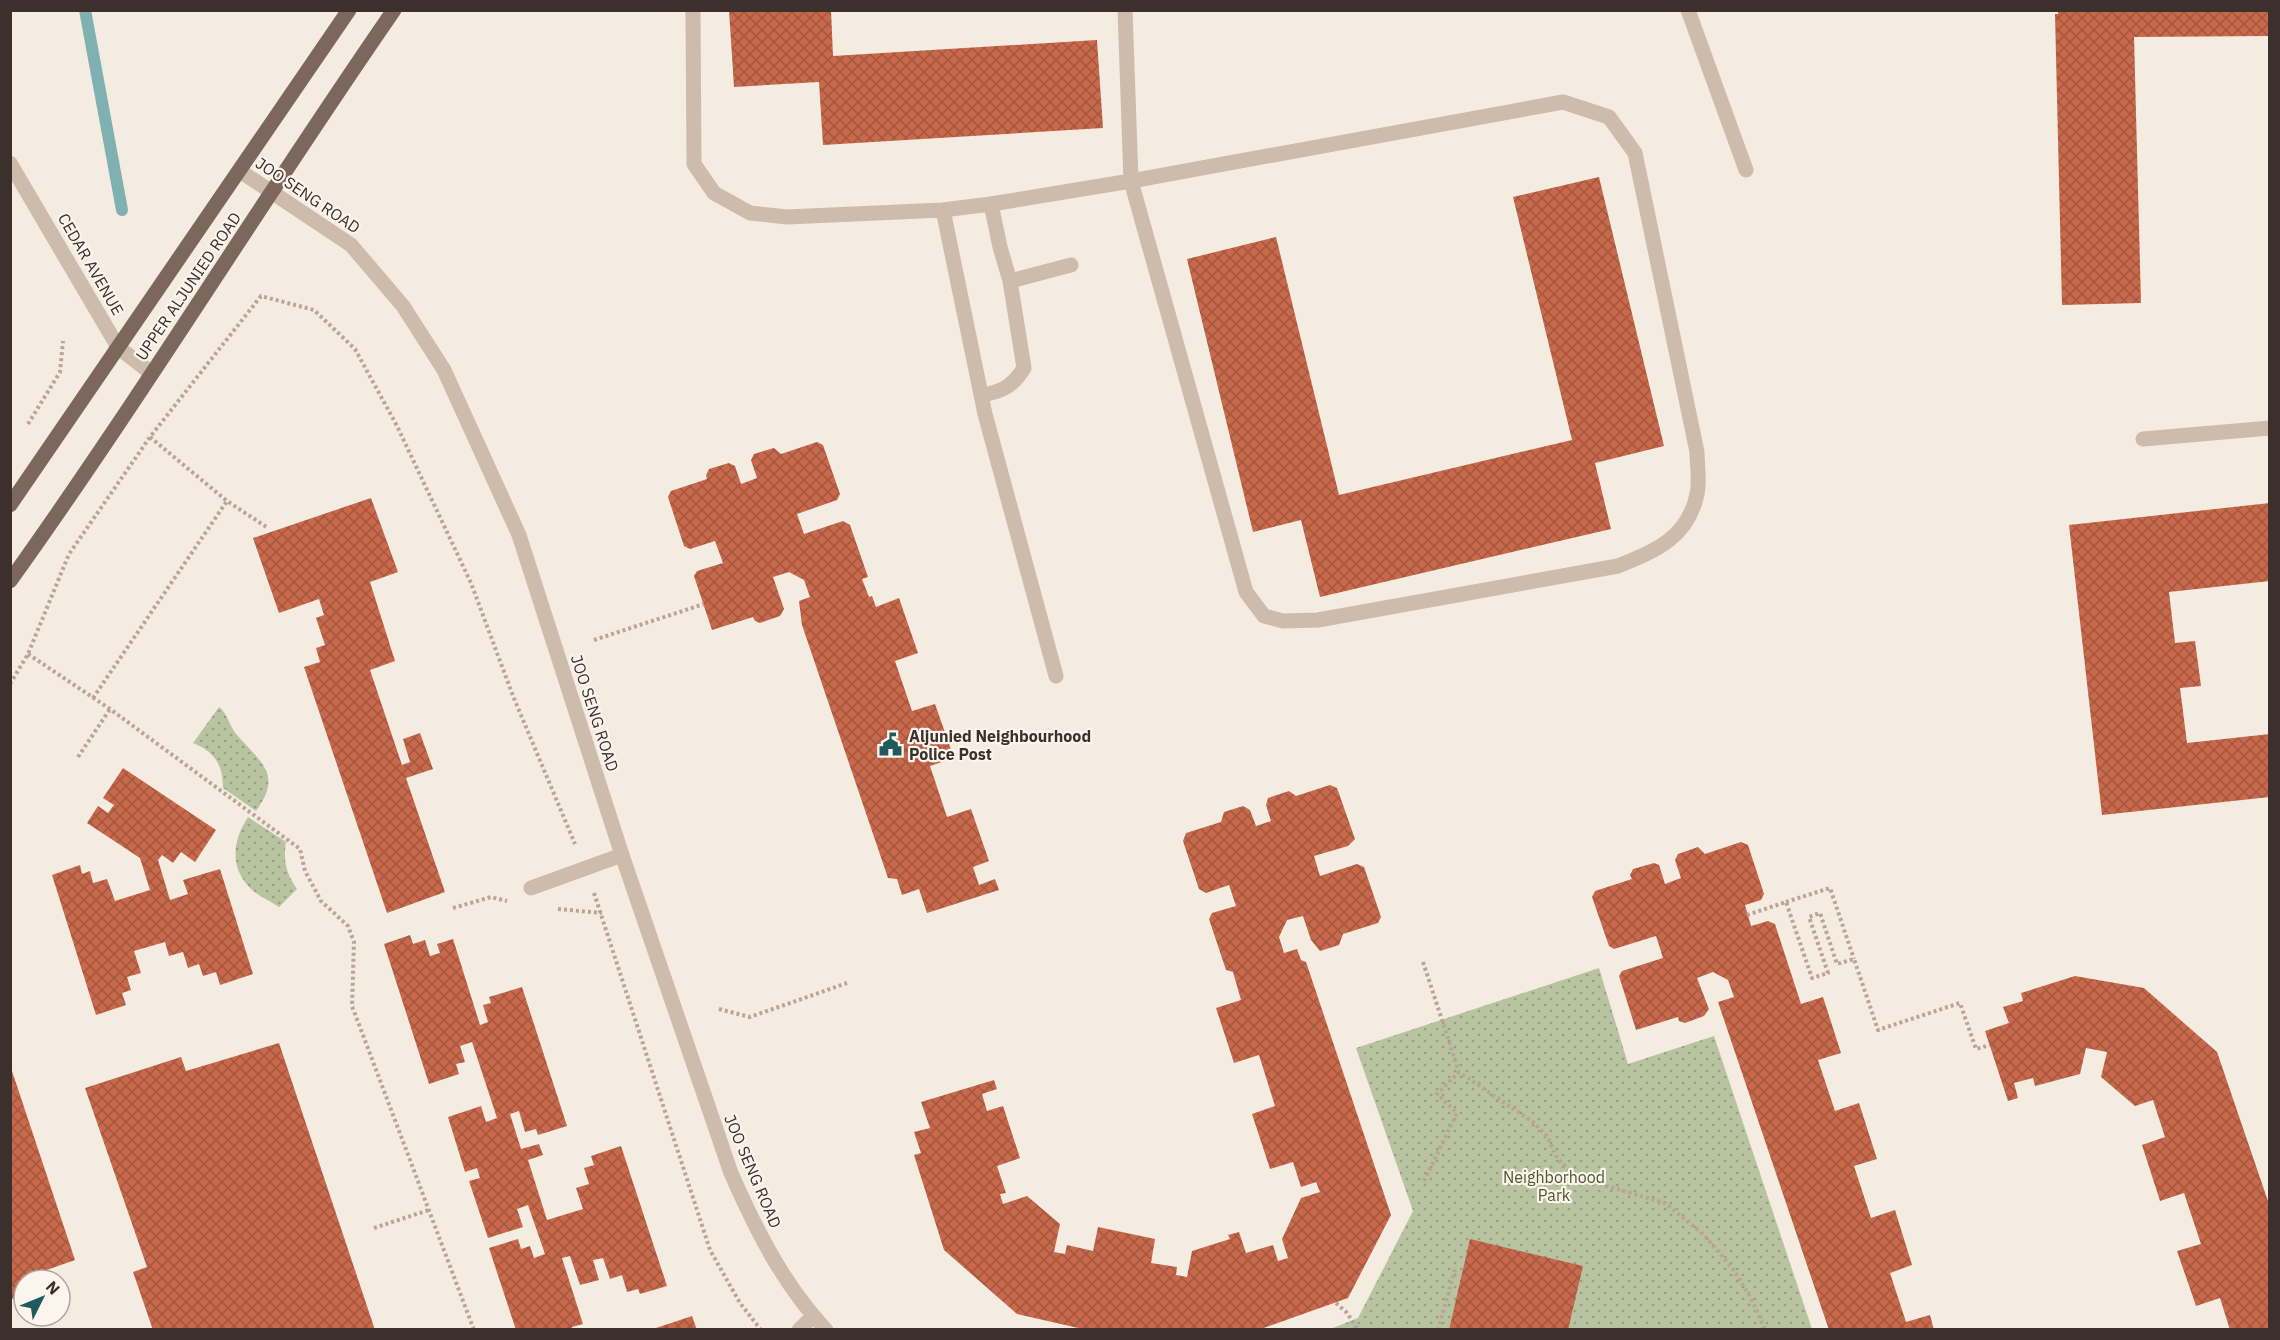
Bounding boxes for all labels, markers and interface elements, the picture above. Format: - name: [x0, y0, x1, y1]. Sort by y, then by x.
- street label: JOO SENG ROAD: [252, 153, 364, 237]
- street label: UPPER ALJUNIED ROAD: [131, 208, 245, 364]
- street label: CEDAR AVENUE: [54, 210, 128, 318]
- street label: JOO SENG ROAD: [567, 652, 623, 774]
- place label: Aljunied Neighbourhood Police Post: [909, 726, 1091, 764]
- public building icon: Aljunied Neighbourhood Police Post: [878, 732, 904, 758]
- street label: JOO SENG ROAD: [720, 1111, 786, 1231]
- park label: Neighborhood Park: [1503, 1167, 1605, 1205]
- north arrow: [12, 1268, 72, 1328]
- text: N: [42, 1277, 64, 1299]

